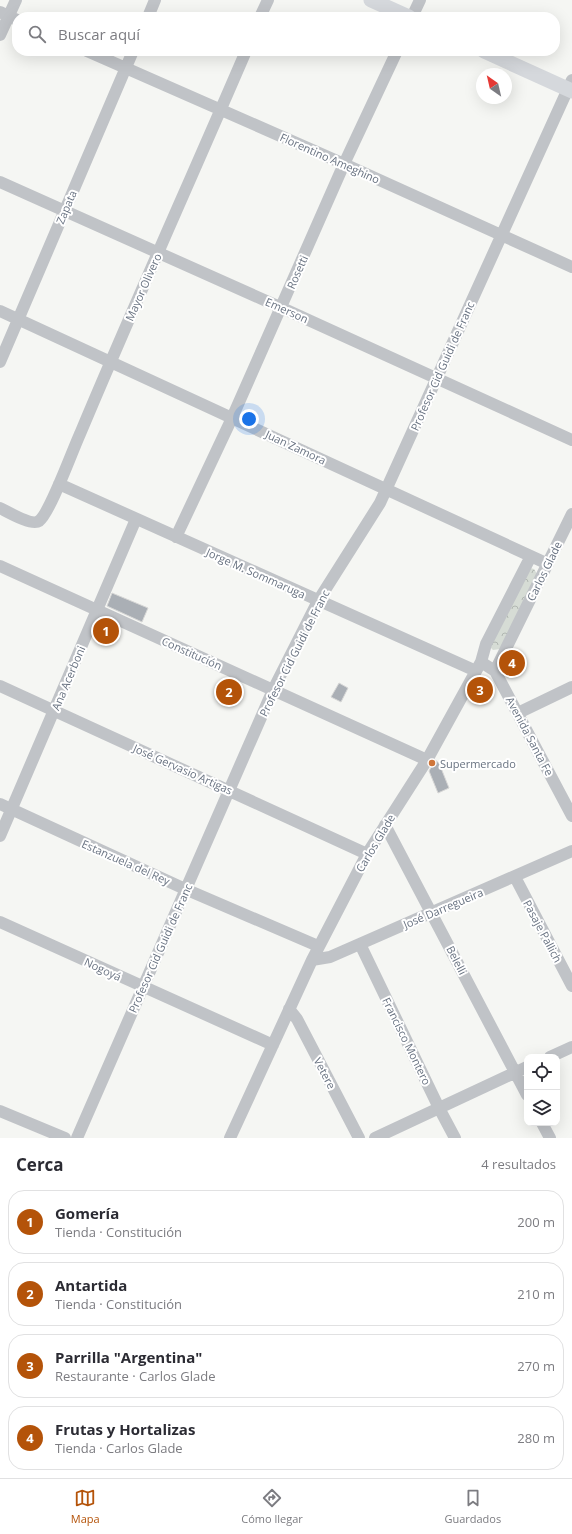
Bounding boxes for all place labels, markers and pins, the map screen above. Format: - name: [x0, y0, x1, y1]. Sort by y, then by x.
- pin: 1: [93, 616, 119, 646]
- pin: 4: [499, 648, 525, 678]
- pin: 3: [467, 675, 493, 705]
- pin: 2: [216, 677, 242, 707]
- place label: Supermercado: [440, 756, 516, 771]
- marker: Supermercado: [427, 758, 437, 768]

